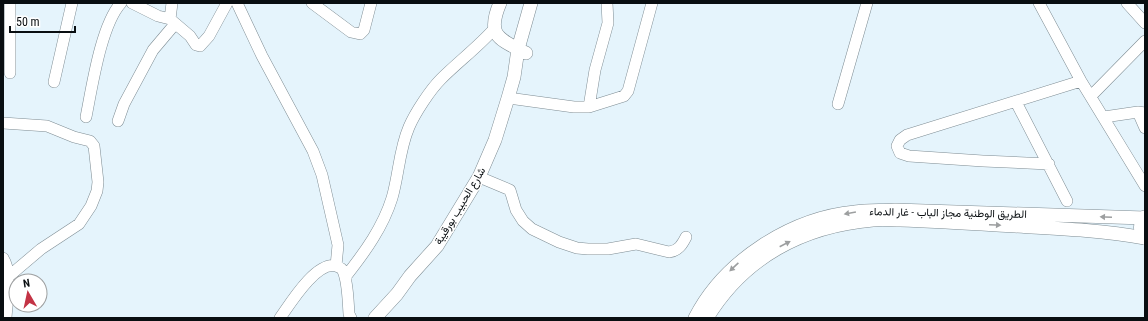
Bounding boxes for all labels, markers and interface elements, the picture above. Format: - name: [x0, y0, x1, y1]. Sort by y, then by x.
- scale bar: [10, 8, 75, 34]
- text: 50 m: [16, 15, 40, 29]
- street label: شارع الحبيب بورقيبة: [432, 165, 489, 248]
- street label: الطريق الوطنية مجاز الباب - غار الدماء: [869, 205, 1027, 221]
- one-way arrow: [844, 210, 856, 216]
- one-way arrow: [1099, 214, 1112, 220]
- one-way arrow: [989, 222, 1002, 228]
- one-way arrow: [779, 241, 791, 247]
- one-way arrow: [730, 262, 739, 271]
- north arrow: [8, 273, 48, 313]
- text: N: [22, 277, 31, 291]

